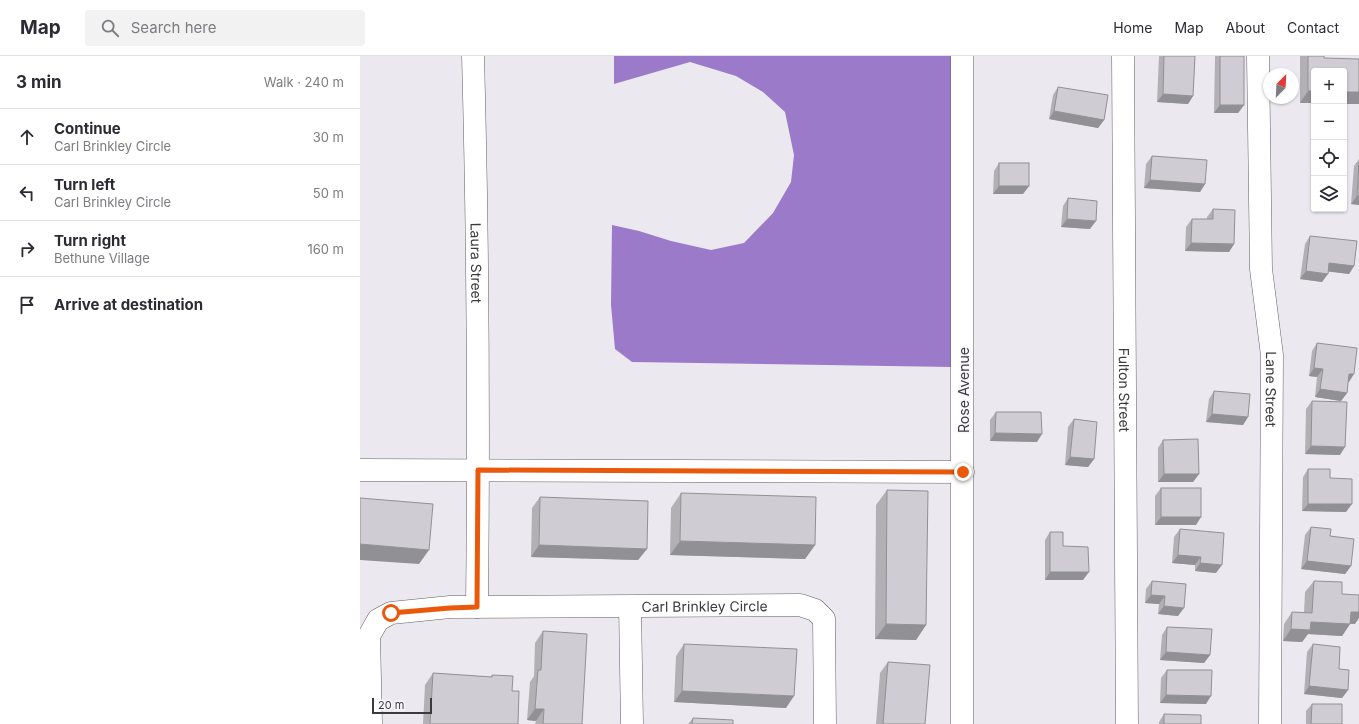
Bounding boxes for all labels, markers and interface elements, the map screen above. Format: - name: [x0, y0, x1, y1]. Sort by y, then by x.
- search box: [85, 10, 365, 46]
- text: Map: [20, 16, 61, 39]
- icon: search: [99, 17, 121, 39]
- text: Search here: [131, 18, 216, 37]
- text: Home: [1113, 19, 1152, 36]
- text: Map: [1174, 19, 1204, 36]
- text: About: [1226, 19, 1265, 36]
- text: Contact: [1287, 19, 1339, 36]
- north arrow: [1263, 68, 1299, 104]
- map controls: [1311, 68, 1347, 212]
- button: +: [1311, 68, 1347, 104]
- text: 3 min: [16, 72, 62, 92]
- text: Walk · 240 m: [264, 74, 344, 90]
- button: −: [1311, 104, 1347, 140]
- text: Continue: [54, 119, 121, 138]
- icon: ahead: [16, 126, 38, 148]
- text: 30 m: [313, 129, 344, 145]
- text: Carl Brinkley Circle: [54, 138, 171, 154]
- button: locate: [1311, 140, 1347, 176]
- text: Turn left: [54, 175, 115, 194]
- button: layers: [1311, 176, 1347, 212]
- icon: left: [16, 182, 38, 204]
- text: 50 m: [313, 185, 344, 201]
- text: Carl Brinkley Circle: [54, 194, 171, 210]
- street label: Laura Street: [468, 222, 486, 304]
- text: Turn right: [54, 231, 126, 250]
- icon: right: [16, 238, 38, 260]
- text: 160 m: [307, 241, 344, 257]
- text: Bethune Village: [54, 250, 150, 266]
- icon: arrive: [16, 294, 38, 316]
- text: Arrive at destination: [54, 295, 203, 314]
- street label: Rose Avenue: [955, 347, 972, 433]
- street label: Fulton Street: [1116, 348, 1134, 433]
- street label: Lane Street: [1263, 351, 1281, 428]
- route end: [954, 463, 972, 481]
- street label: Carl Brinkley Circle: [641, 597, 768, 614]
- route start: [382, 604, 400, 622]
- scale bar: [372, 696, 432, 715]
- text: 20 m: [378, 698, 404, 712]

